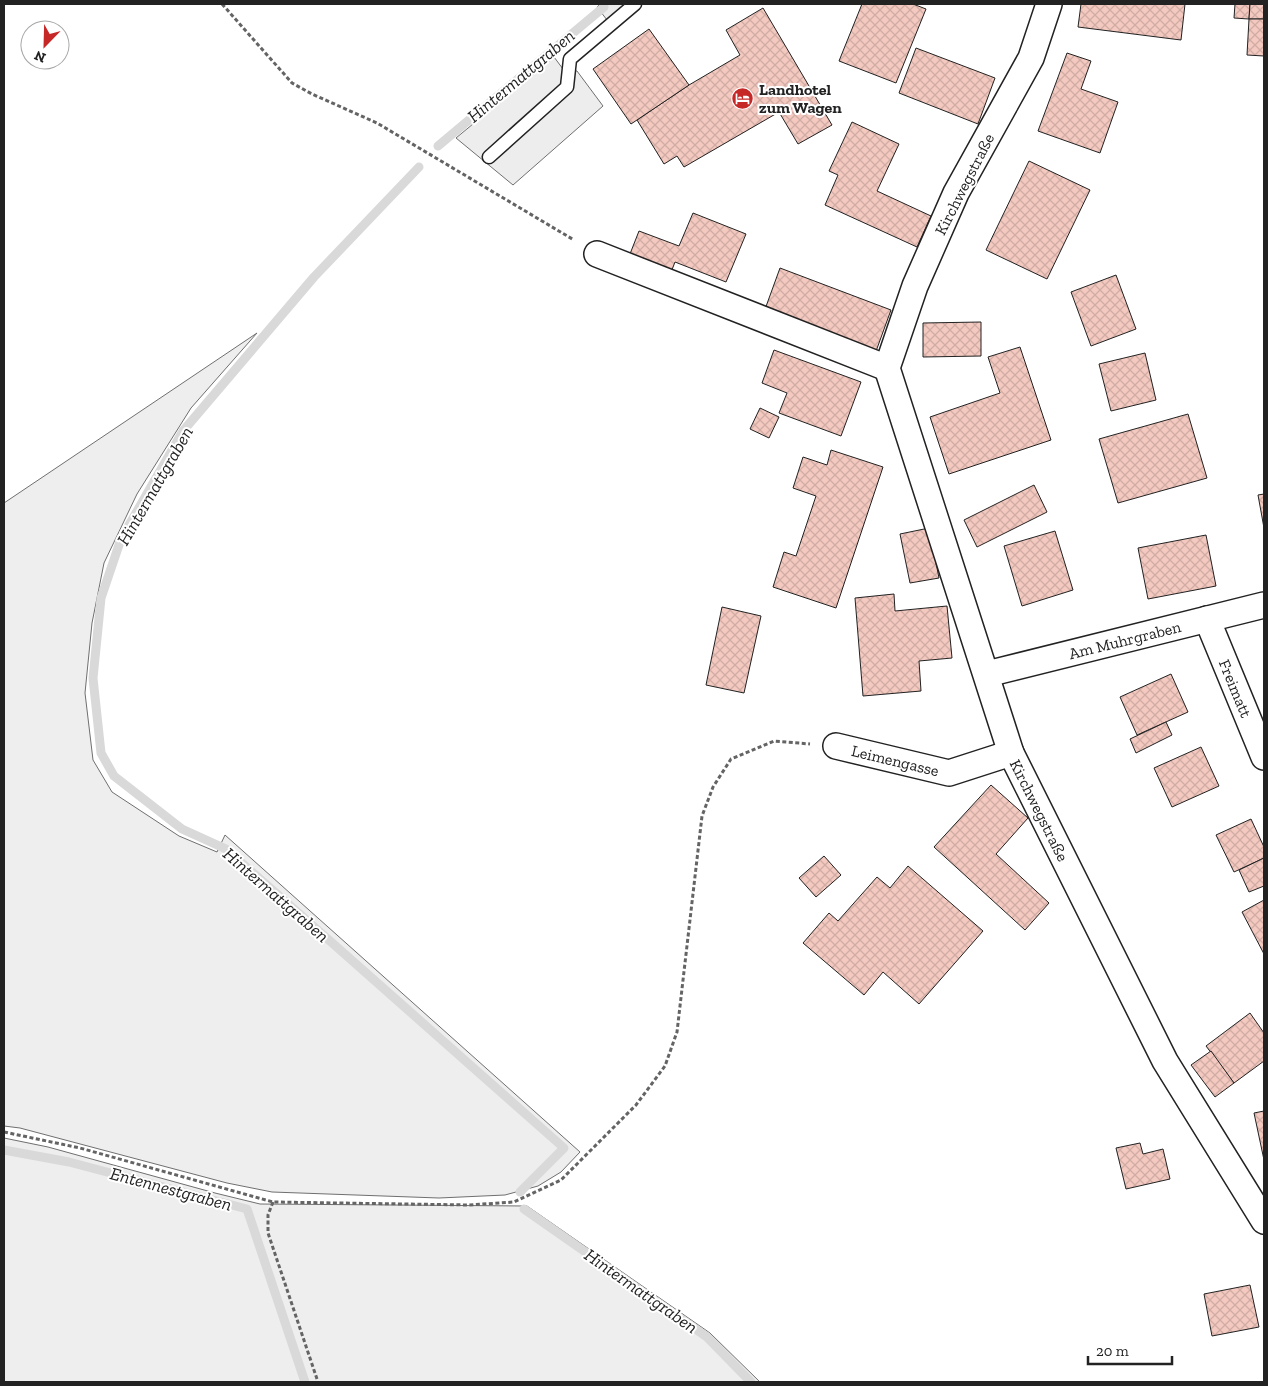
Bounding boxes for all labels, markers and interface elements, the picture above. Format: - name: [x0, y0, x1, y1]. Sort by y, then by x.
- north arrow: [20, 20, 70, 70]
- water label: Hintermattgraben: [463, 25, 579, 127]
- text: N: [32, 46, 48, 66]
- place label: Landhotel zum Wagen: [759, 80, 842, 117]
- hotel icon: Landhotel zum Wagen: [731, 86, 755, 110]
- street label: Kirchwegstraße: [931, 130, 998, 238]
- water label: Hintermattgraben: [112, 423, 198, 549]
- street label: Am Muhrgraben: [1067, 617, 1184, 663]
- street label: Freimatt: [1215, 657, 1256, 720]
- street label: Leimengasse: [850, 741, 941, 780]
- street label: Kirchwegstraße: [1006, 756, 1073, 864]
- water label: Hintermattgraben: [218, 843, 334, 947]
- water label: Entennestgraben: [108, 1162, 234, 1216]
- water label: Hintermattgraben: [580, 1244, 702, 1338]
- scale bar: [1088, 1334, 1172, 1366]
- text: 20 m: [1096, 1342, 1129, 1360]

